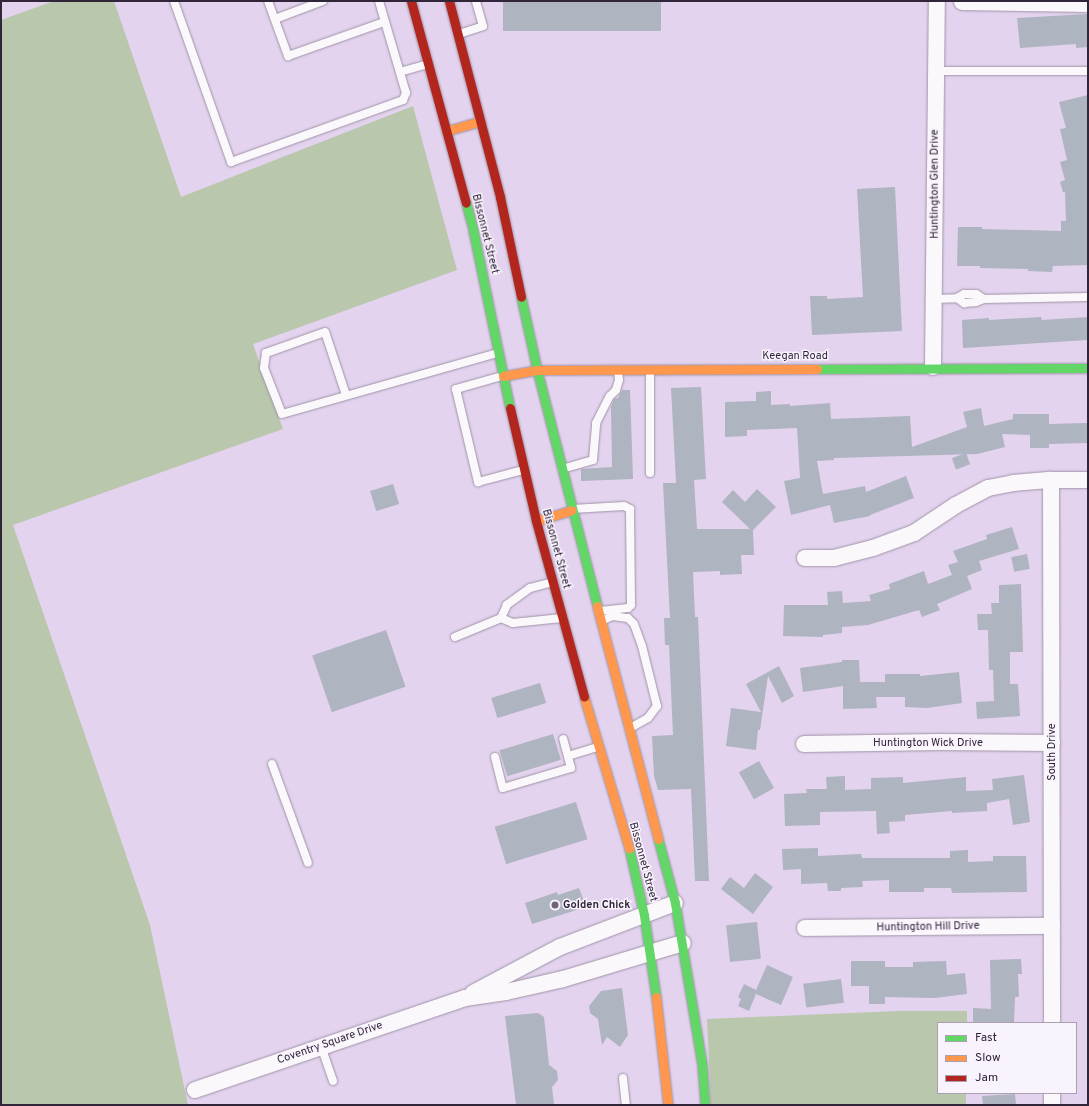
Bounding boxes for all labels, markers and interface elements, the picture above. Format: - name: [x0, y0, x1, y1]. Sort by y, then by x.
- street label: Huntington Glen Drive: [928, 129, 942, 239]
- street label: Bissonnet Street: [469, 193, 501, 275]
- street label: Keegan Road: [762, 349, 828, 363]
- street label: Bissonnet Street: [539, 508, 573, 590]
- street label: South Drive: [1045, 723, 1059, 781]
- street label: Huntington Wick Drive: [873, 736, 983, 750]
- street label: Bissonnet Street: [626, 821, 660, 903]
- place label: Golden Chick: [563, 898, 630, 912]
- marker: Golden Chick: [550, 900, 560, 910]
- street label: Huntington Hill Drive: [876, 920, 980, 934]
- street label: Coventry Square Drive: [275, 1019, 385, 1067]
- legend: [937, 1022, 1077, 1094]
- text: Fast: [975, 1030, 997, 1046]
- text: Slow: [975, 1050, 1001, 1066]
- text: Jam: [975, 1070, 998, 1086]

